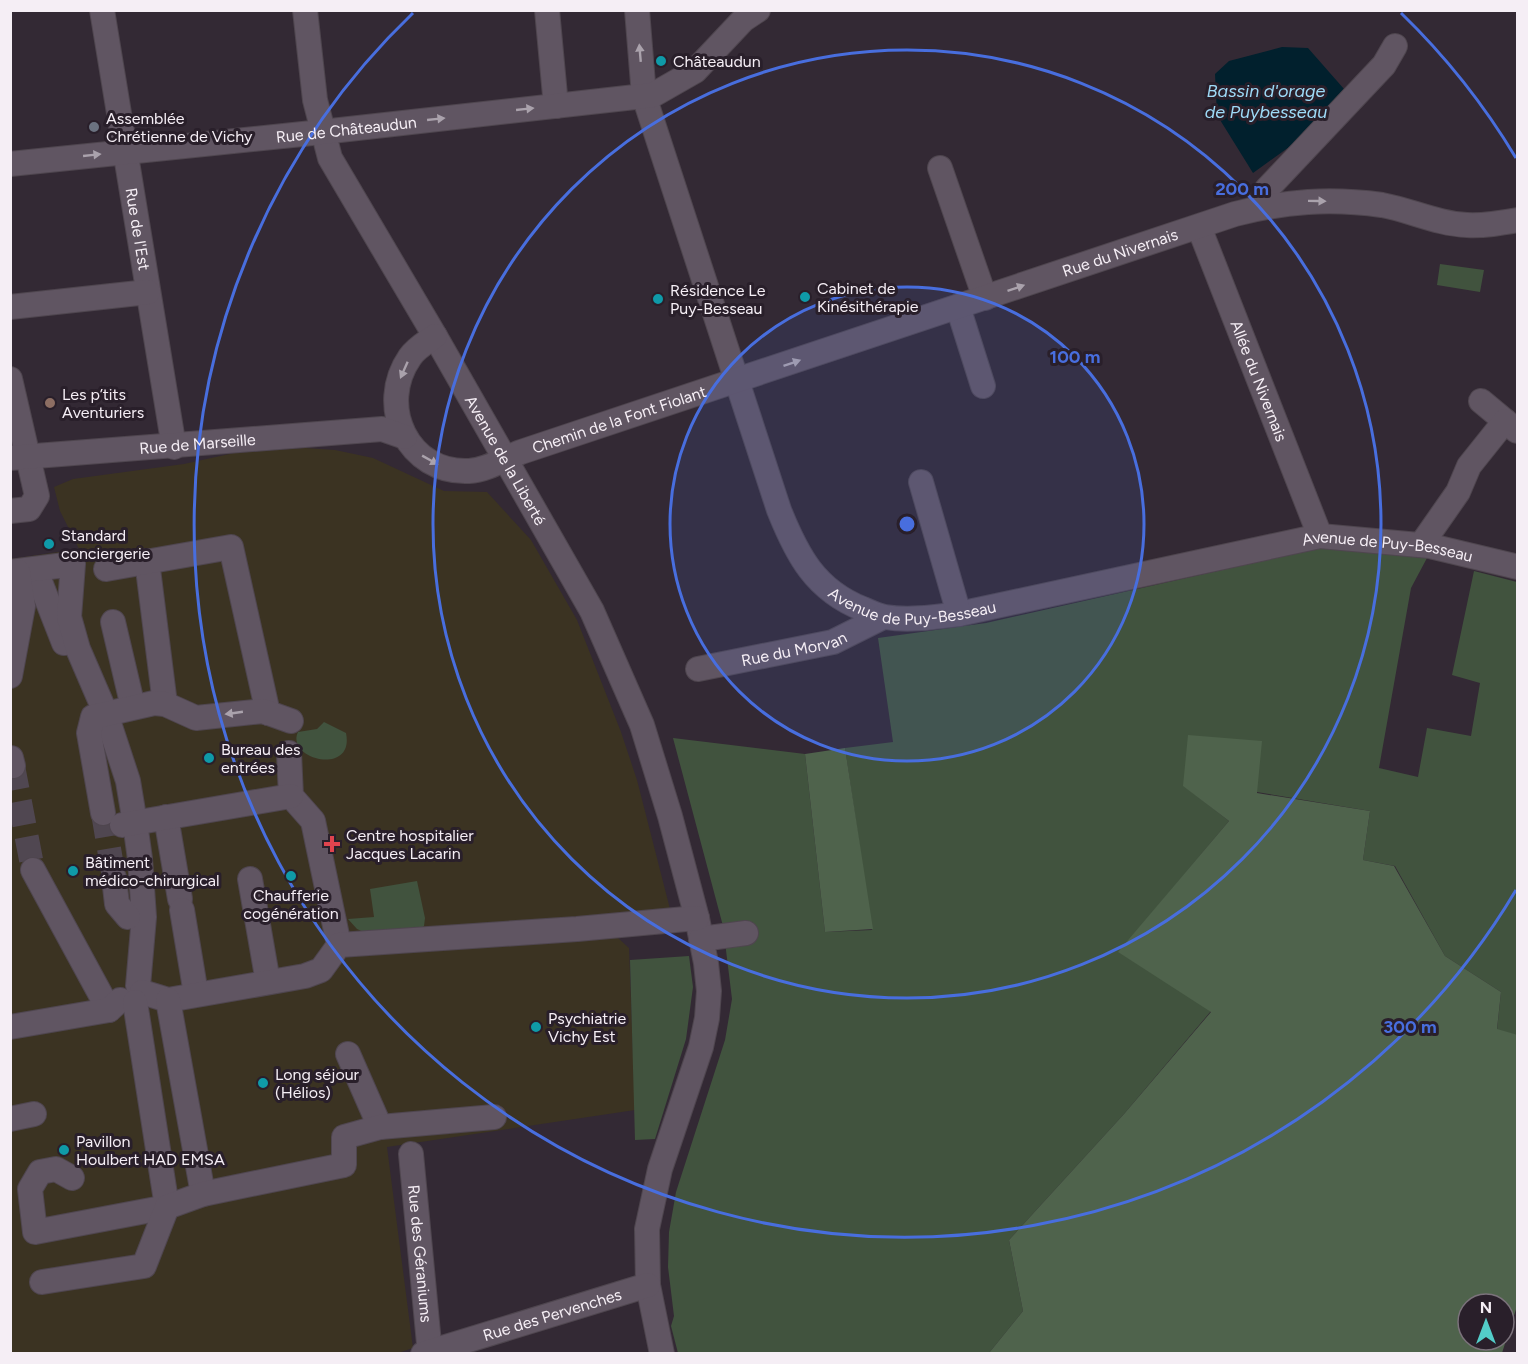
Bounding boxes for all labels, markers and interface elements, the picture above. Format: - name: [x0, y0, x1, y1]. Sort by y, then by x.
- one-way arrow: [635, 44, 645, 63]
- place label: Châteaudun: [673, 52, 761, 71]
- marker: Châteaudun: [654, 54, 668, 68]
- water label: Bassin d'orage de Puybesseau: [1205, 80, 1327, 123]
- one-way arrow: [515, 104, 534, 114]
- place label: Assemblée Chrétienne de Vichy: [106, 109, 253, 146]
- street label: Rue de Châteaudun: [275, 112, 418, 147]
- one-way arrow: [426, 114, 445, 124]
- marker: Assemblée Chrétienne de Vichy: [87, 120, 101, 134]
- one-way arrow: [83, 150, 102, 160]
- text: 200 m: [1215, 178, 1269, 200]
- street label: Rue de l'Est: [121, 186, 154, 272]
- one-way arrow: [1307, 196, 1326, 206]
- street label: Rue du Nivernais: [1060, 225, 1180, 281]
- place label: Cabinet de Kinésithérapie: [817, 279, 919, 316]
- place label: Résidence Le Puy-Besseau: [670, 281, 766, 318]
- one-way arrow: [1007, 283, 1025, 292]
- marker: Cabinet de Kinésithérapie: [798, 290, 812, 304]
- marker: Résidence Le Puy-Besseau: [651, 292, 665, 306]
- street label: Allée du Nivernais: [1226, 318, 1291, 444]
- text: 100 m: [1050, 346, 1100, 368]
- one-way arrow: [783, 358, 801, 368]
- one-way arrow: [399, 361, 409, 379]
- street label: Chemin de la Font Fiolant: [530, 382, 709, 458]
- place label: Les p’tits Aventuriers: [62, 385, 144, 422]
- street label: Avenue de la Liberté: [461, 392, 550, 529]
- marker: Les p’tits Aventuriers: [43, 396, 57, 410]
- street label: Rue de Marseille: [139, 430, 257, 458]
- one-way arrow: [422, 455, 439, 465]
- centre of rings: [897, 514, 917, 534]
- place label: Standard conciergerie: [61, 526, 151, 563]
- street label: Avenue de Puy-Besseau: [1300, 527, 1475, 566]
- marker: Standard conciergerie: [42, 537, 56, 551]
- street label: Avenue de Puy-Besseau: [825, 583, 998, 629]
- street label: Rue du Morvan: [740, 628, 850, 670]
- one-way arrow: [224, 709, 243, 718]
- place label: Bureau des entrées: [221, 740, 300, 777]
- marker: Bureau des entrées: [202, 751, 216, 765]
- place label: Centre hospitalier Jacques Lacarin: [346, 826, 474, 863]
- marker: Centre hospitalier Jacques Lacarin: [323, 835, 341, 853]
- place label: Bâtiment médico-chirurgical: [85, 853, 220, 890]
- marker: Bâtiment médico-chirurgical: [66, 864, 80, 878]
- marker: Chaufferie cogénération: [284, 869, 298, 883]
- place label: Chaufferie cogénération: [243, 886, 339, 923]
- place label: Psychiatrie Vichy Est: [548, 1009, 627, 1046]
- text: 300 m: [1383, 1016, 1437, 1038]
- marker: Psychiatrie Vichy Est: [529, 1020, 543, 1034]
- place label: Long séjour (Hélios): [275, 1065, 360, 1102]
- marker: Long séjour (Hélios): [256, 1076, 270, 1090]
- place label: Pavillon Houlbert HAD EMSA: [76, 1132, 225, 1169]
- marker: Pavillon Houlbert HAD EMSA: [57, 1143, 71, 1157]
- street label: Rue des Géraniums: [404, 1184, 436, 1323]
- street label: Rue des Pervenches: [481, 1285, 624, 1345]
- north arrow: [1456, 1292, 1516, 1352]
- text: N: [1480, 1298, 1492, 1317]

